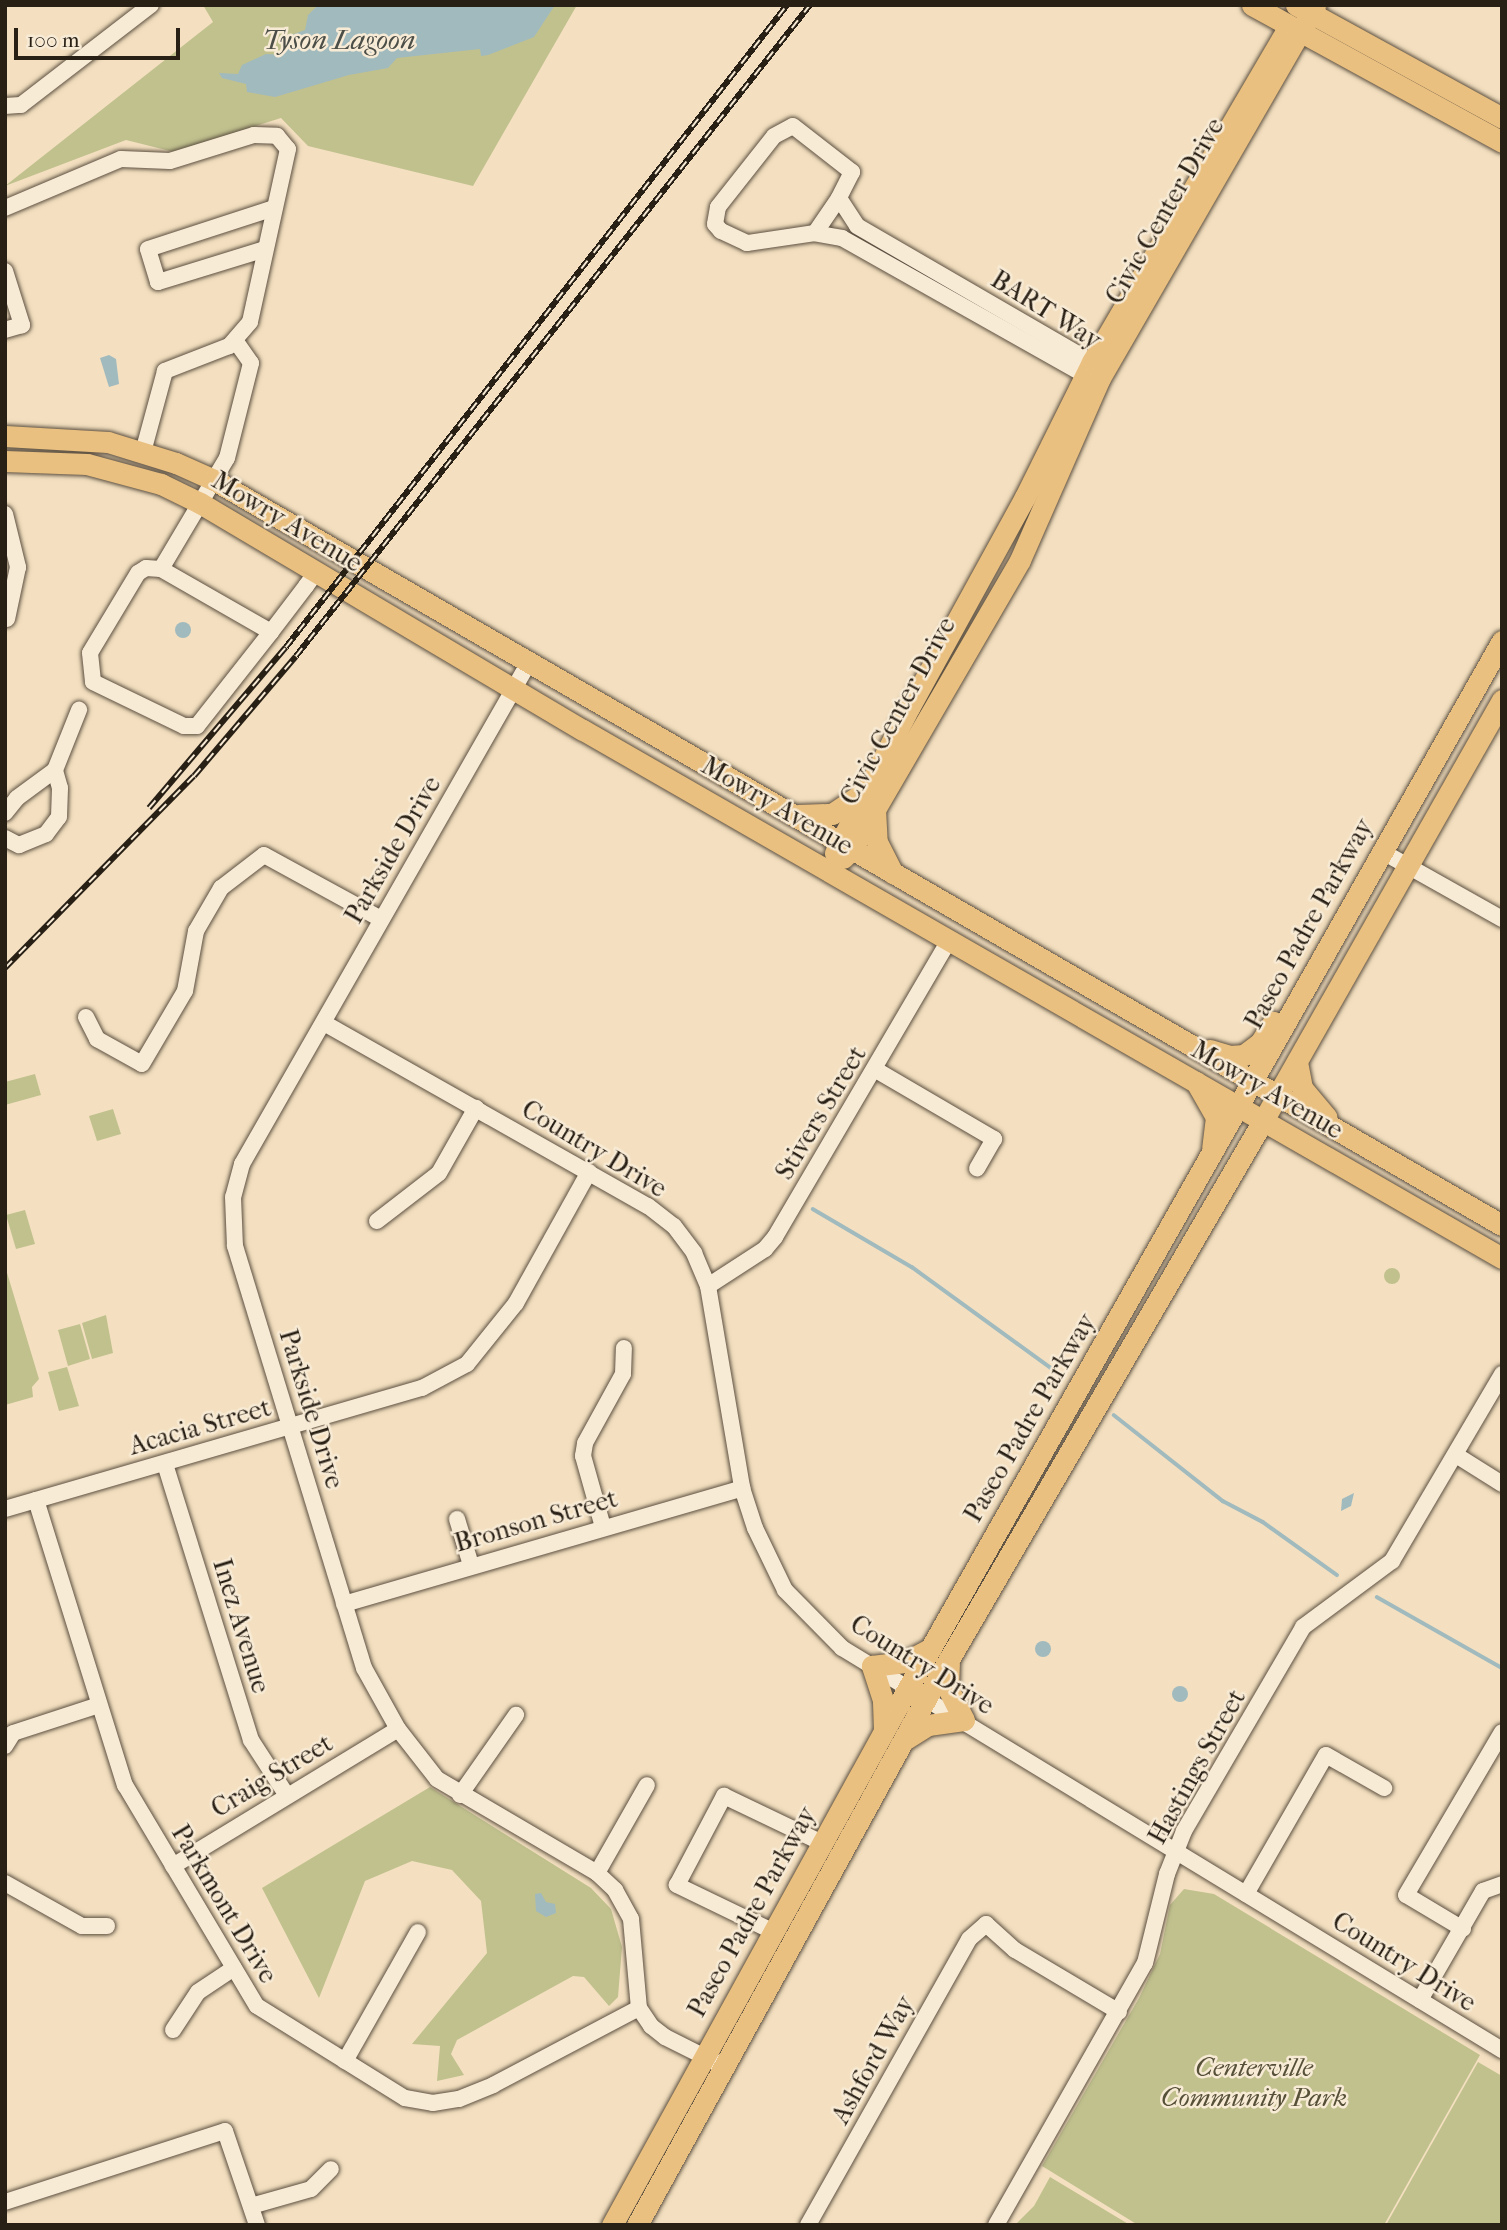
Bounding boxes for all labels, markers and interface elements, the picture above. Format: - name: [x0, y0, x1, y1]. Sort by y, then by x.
- scale bar: [18, 14, 184, 58]
- water label: Tyson Lagoon: [262, 23, 416, 57]
- text: 100 m: [27, 28, 80, 52]
- street label: Civic Center Drive: [1099, 112, 1231, 310]
- street label: BART Way: [985, 264, 1107, 356]
- street label: Mowry Avenue: [206, 465, 368, 579]
- street label: Civic Center Drive: [834, 612, 962, 810]
- street label: Mowry Avenue: [696, 750, 858, 862]
- street label: Parkside Drive: [338, 771, 448, 929]
- street label: Paseo Padre Parkway: [1238, 813, 1380, 1035]
- street label: Mowry Avenue: [1186, 1034, 1348, 1146]
- street label: Stivers Street: [769, 1041, 873, 1185]
- street label: Country Drive: [516, 1094, 672, 1204]
- street label: Paseo Padre Parkway: [958, 1308, 1102, 1528]
- street label: Parkside Drive: [272, 1326, 350, 1492]
- street label: Acacia Street: [126, 1392, 274, 1462]
- street label: Bronson Street: [451, 1483, 621, 1559]
- street label: Inez Avenue: [206, 1555, 276, 1697]
- street label: Country Drive: [844, 1608, 1000, 1722]
- street label: Hastings Street: [1142, 1684, 1252, 1850]
- street label: Craig Street: [206, 1728, 338, 1824]
- street label: Paseo Padre Parkway: [681, 1801, 823, 2023]
- street label: Parkmont Drive: [164, 1819, 284, 1989]
- street label: Country Drive: [1326, 1905, 1482, 2019]
- street label: Ashford Way: [825, 1990, 921, 2130]
- park label: Centerville Community Park: [1161, 2052, 1347, 2114]

